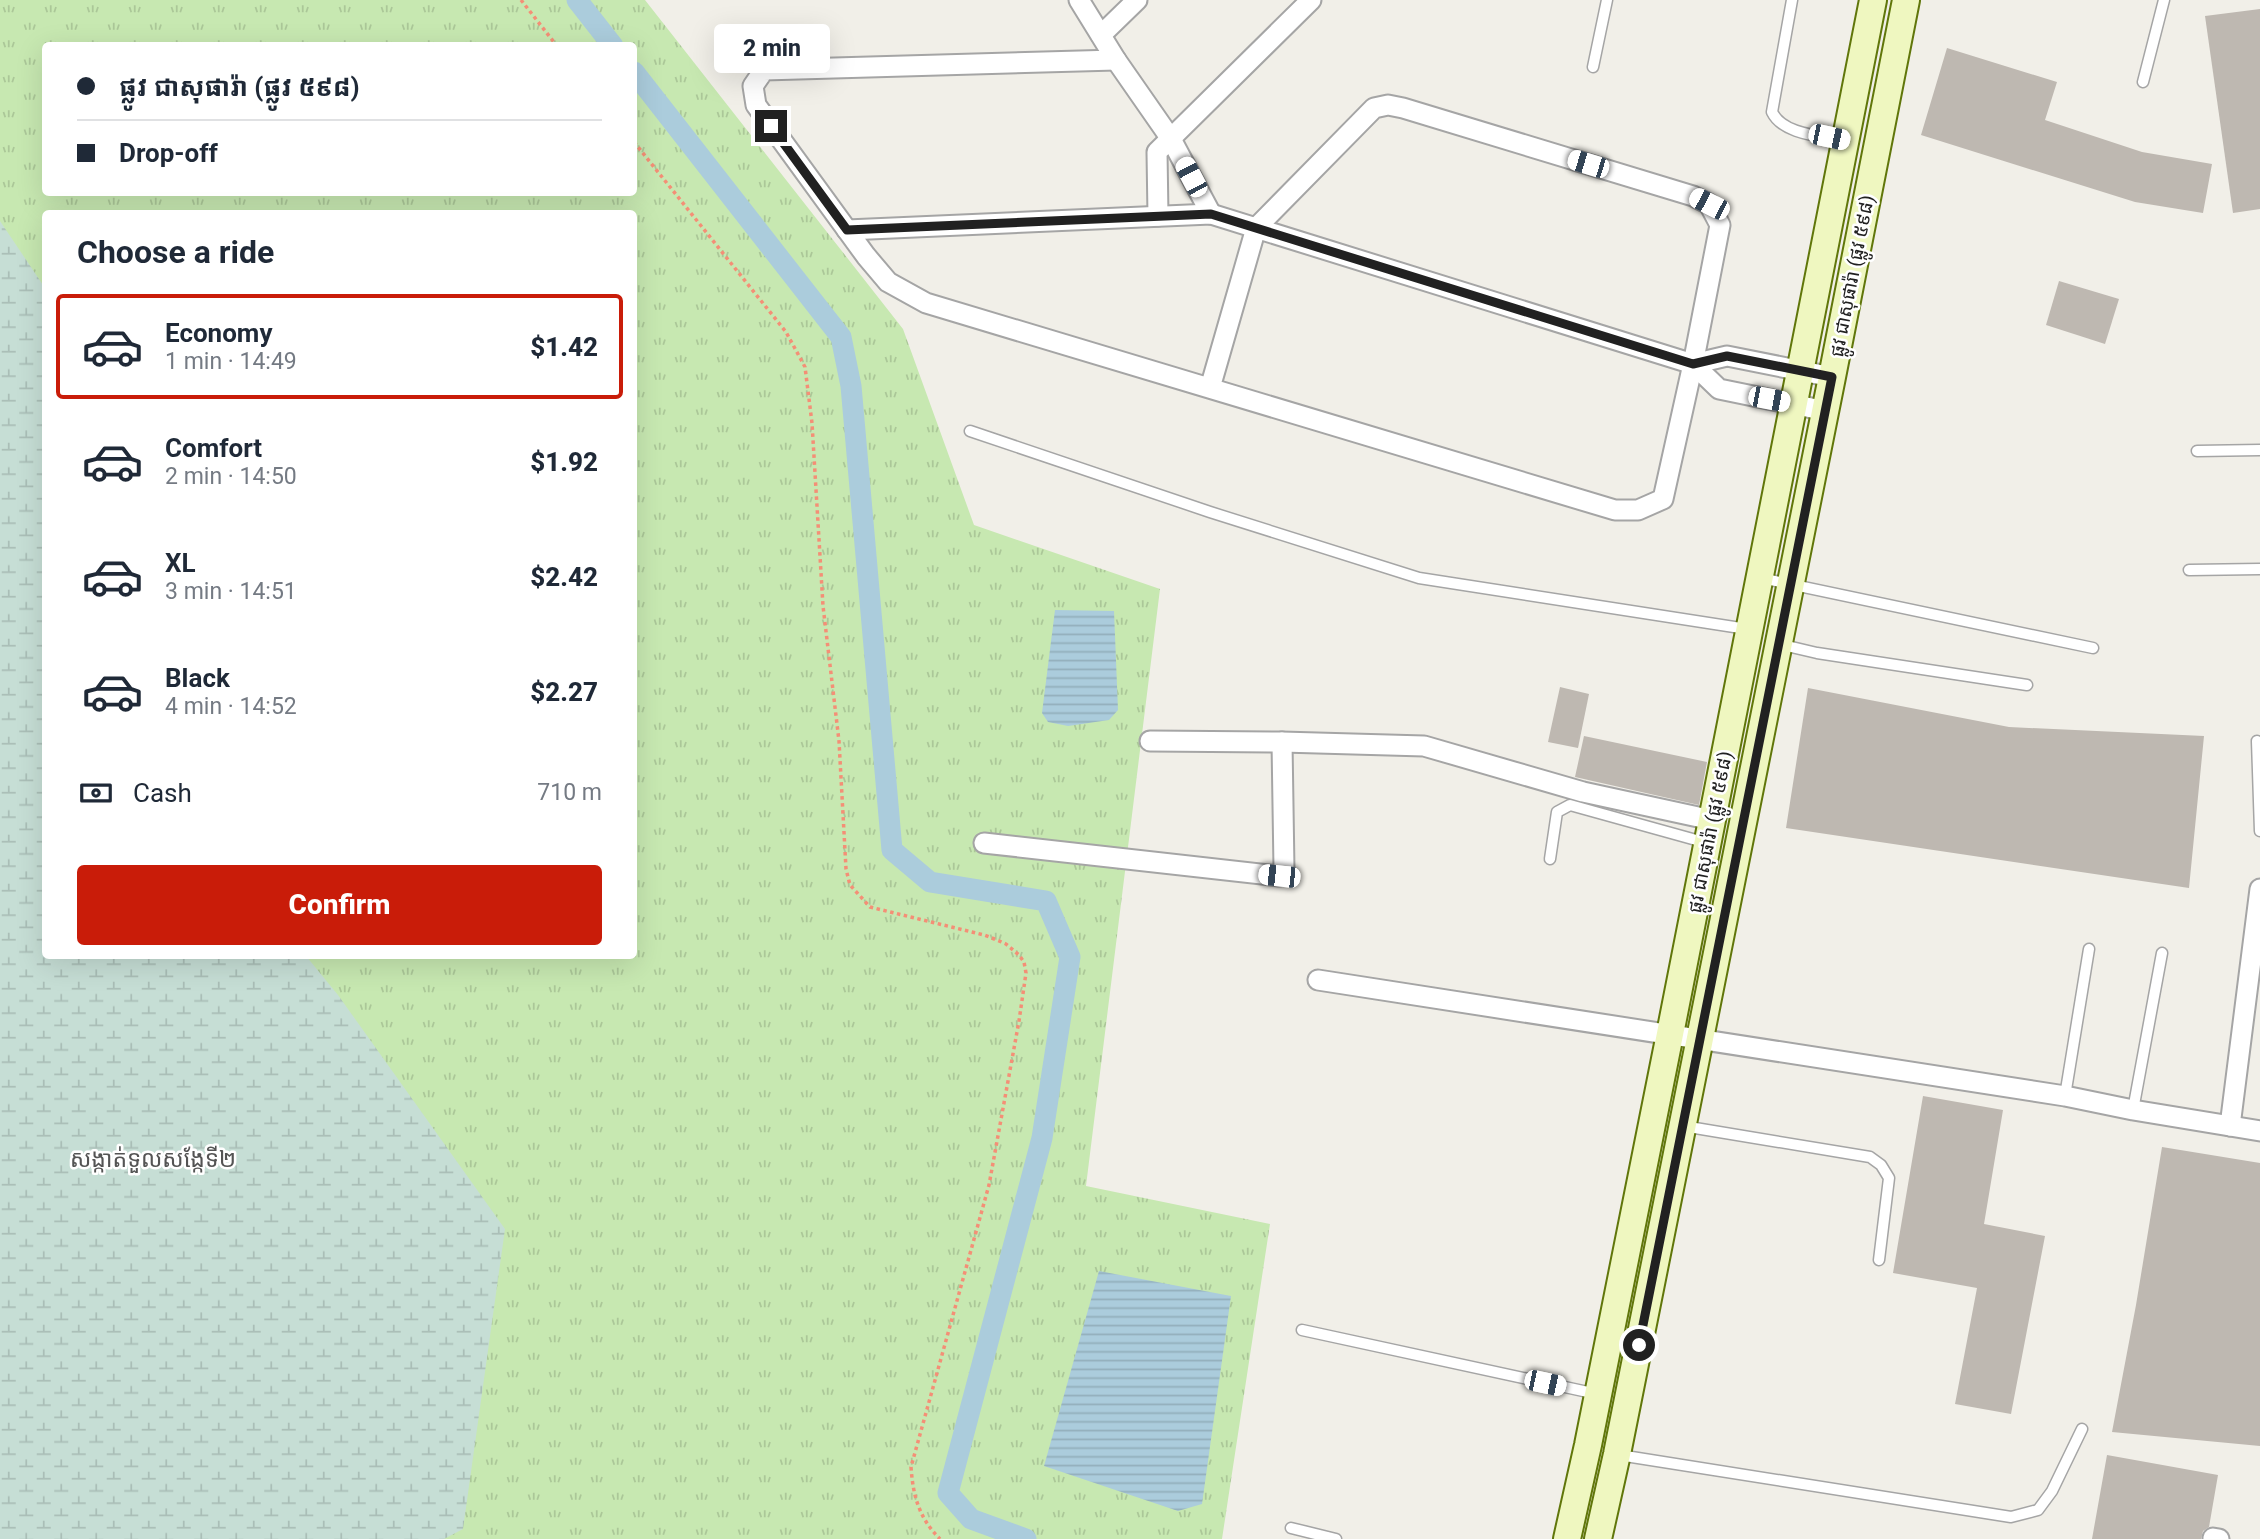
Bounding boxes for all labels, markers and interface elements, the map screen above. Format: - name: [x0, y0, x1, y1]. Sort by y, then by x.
- callout: 2 min: [713, 24, 829, 74]
- text: 2 min: [743, 35, 801, 62]
- text: ផ្លូវ ជាសុផារ៉ា (ផ្លូវ ៥៩៨): [119, 72, 360, 102]
- route end: [755, 110, 787, 142]
- car: [1807, 122, 1852, 152]
- text: Drop-off: [119, 138, 218, 168]
- car: [1565, 148, 1612, 180]
- car: [1172, 154, 1211, 200]
- car: [1686, 185, 1733, 223]
- street label: ផ្លូវ ជាសុផារ៉ា (ផ្លូវ ៥៩៨): [1825, 193, 1884, 360]
- text: Choose a ride: [77, 233, 274, 271]
- icon: car: [81, 315, 144, 378]
- text: Economy: [165, 318, 272, 348]
- text: $1.42: [530, 332, 598, 362]
- text: 1 min · 14:49: [165, 348, 297, 375]
- car: [1747, 385, 1792, 413]
- icon: car: [81, 430, 144, 493]
- text: Comfort: [165, 433, 262, 463]
- text: $1.92: [530, 447, 598, 477]
- text: 2 min · 14:50: [165, 463, 297, 490]
- icon: car: [81, 545, 144, 608]
- text: XL: [165, 548, 196, 578]
- text: $2.42: [530, 562, 598, 592]
- text: 3 min · 14:51: [165, 578, 297, 605]
- icon: car: [81, 660, 144, 723]
- text: Black: [165, 663, 230, 693]
- text: $2.27: [530, 677, 598, 707]
- text: 4 min · 14:52: [165, 693, 297, 720]
- street label: ផ្លូវ ជាសុផារ៉ា (ផ្លូវ ៥៩៨): [1683, 749, 1742, 916]
- icon: cash: [77, 774, 115, 812]
- text: Cash: [133, 778, 192, 808]
- text: 710 m: [537, 779, 602, 806]
- car: [1258, 863, 1301, 889]
- button: Confirm: [77, 865, 602, 945]
- district label: សង្កាត់ទួលសង្កែទី២: [70, 1145, 236, 1173]
- route start: [1623, 1329, 1655, 1361]
- car: [1523, 1368, 1568, 1398]

